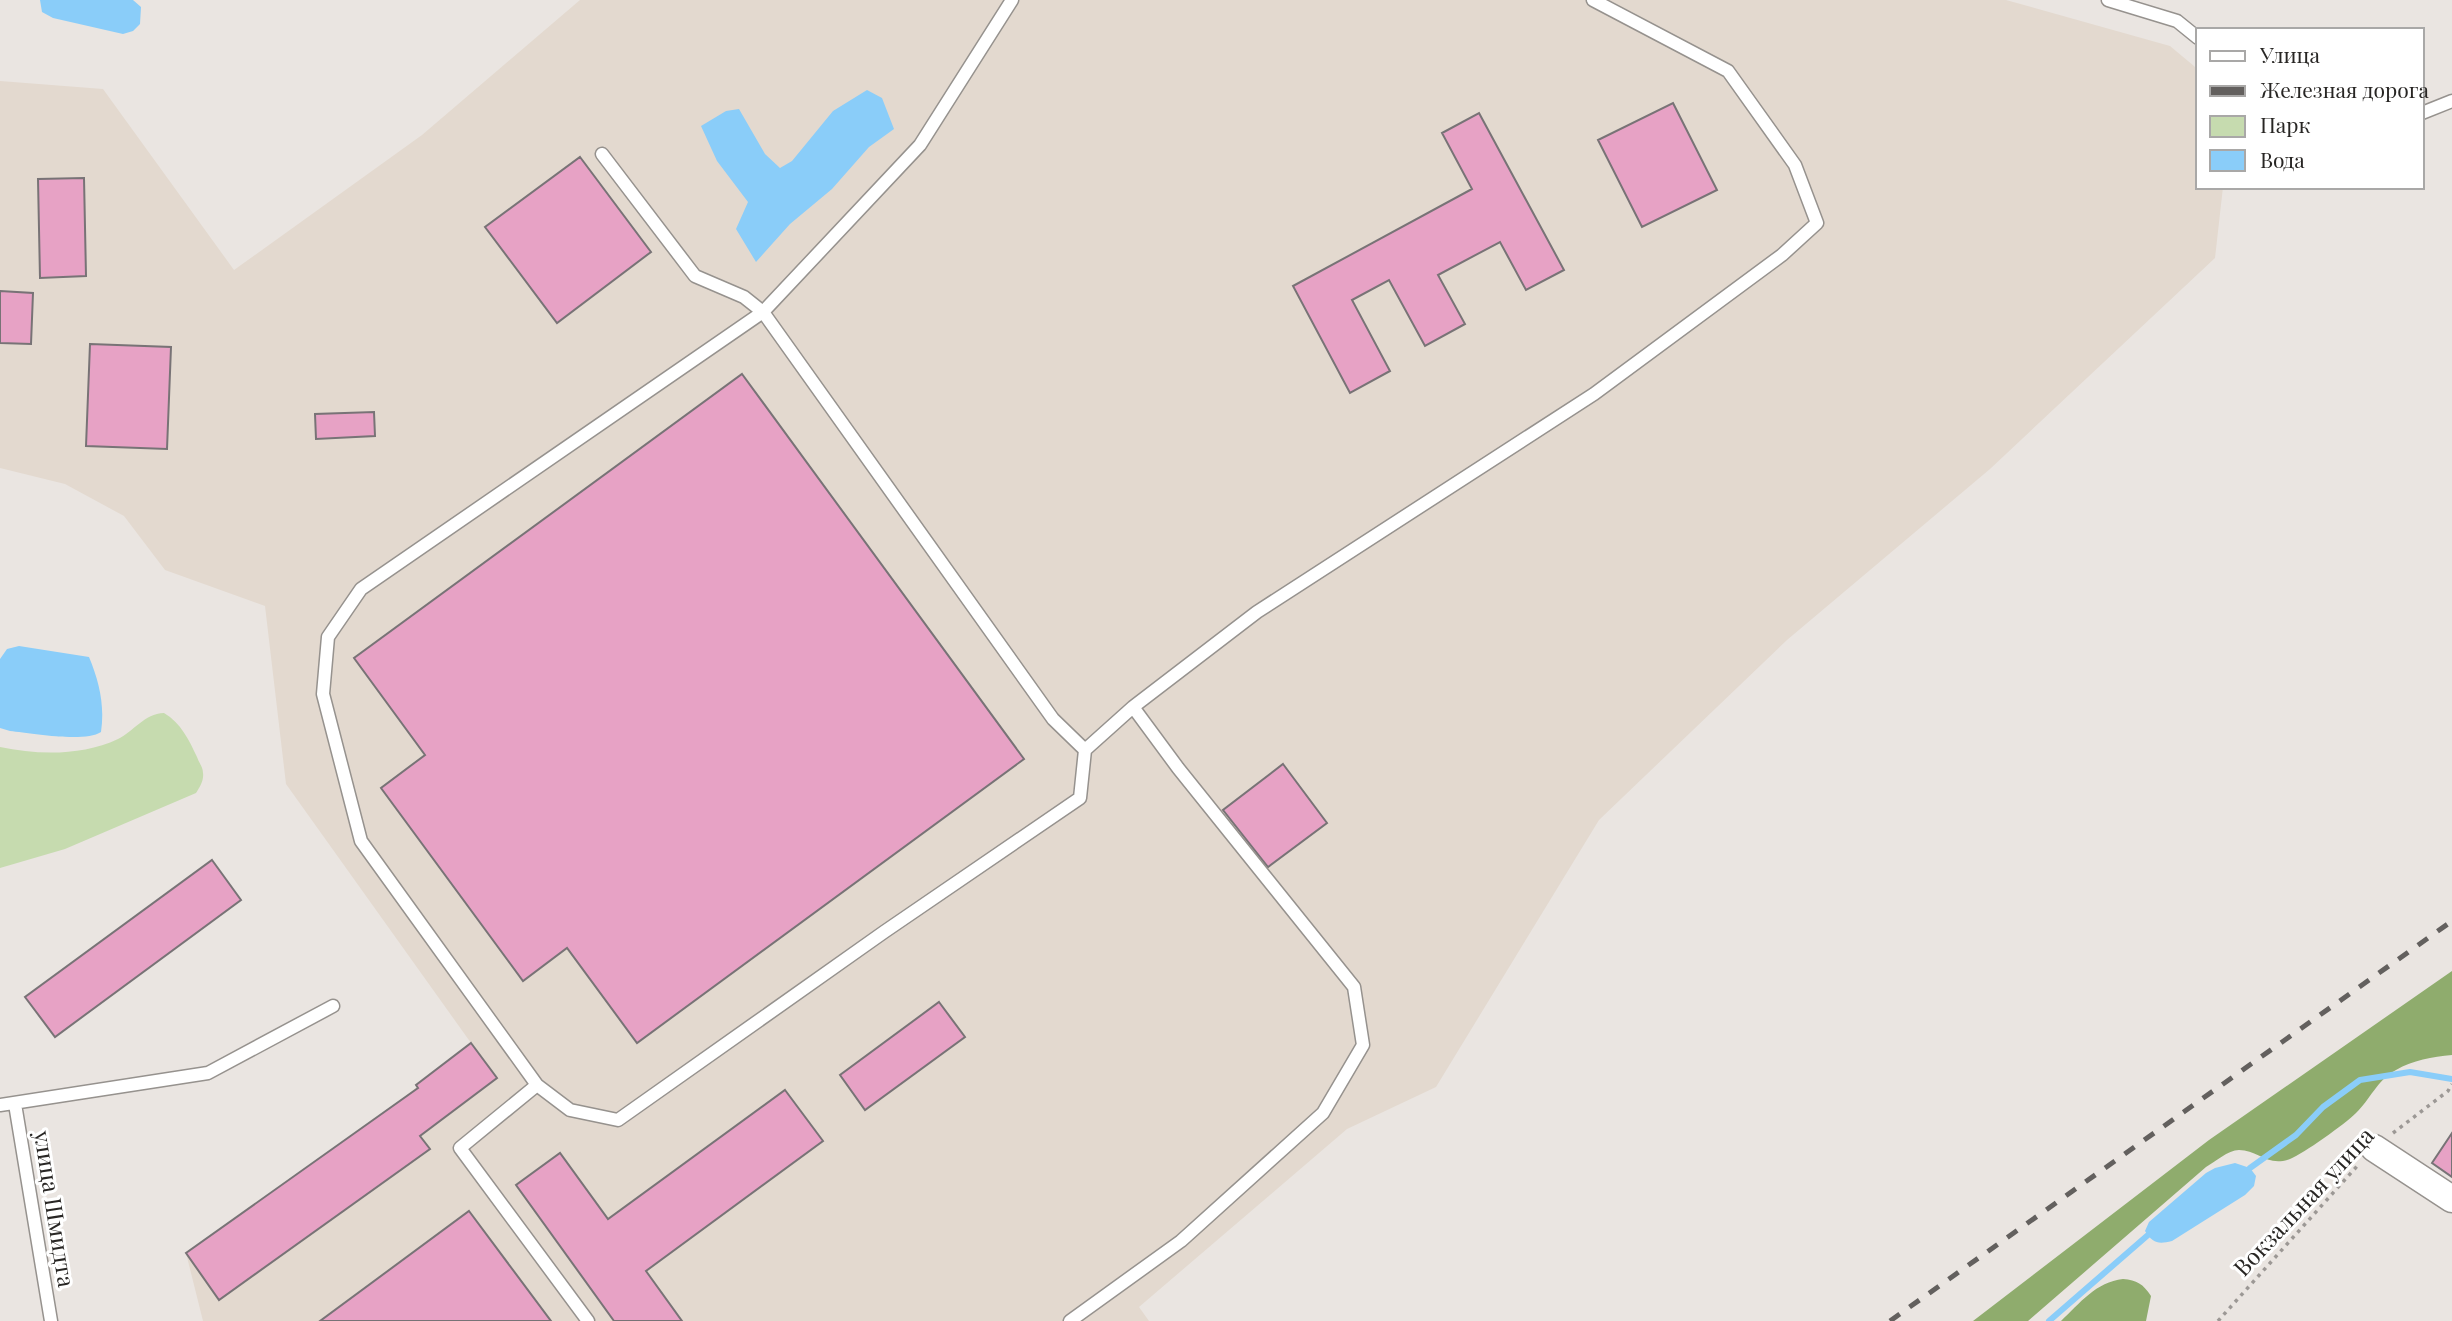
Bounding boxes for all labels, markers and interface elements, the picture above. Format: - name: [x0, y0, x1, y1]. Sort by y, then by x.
- legend: [2196, 28, 2424, 189]
- text: Улица: [2259, 40, 2321, 68]
- text: Железная дорога: [2260, 75, 2429, 103]
- text: Парк: [2260, 110, 2310, 138]
- text: Вода: [2260, 145, 2305, 173]
- street label: Вокзальная улица: [2226, 1119, 2380, 1282]
- street label: улица Шмидта: [28, 1127, 83, 1290]

